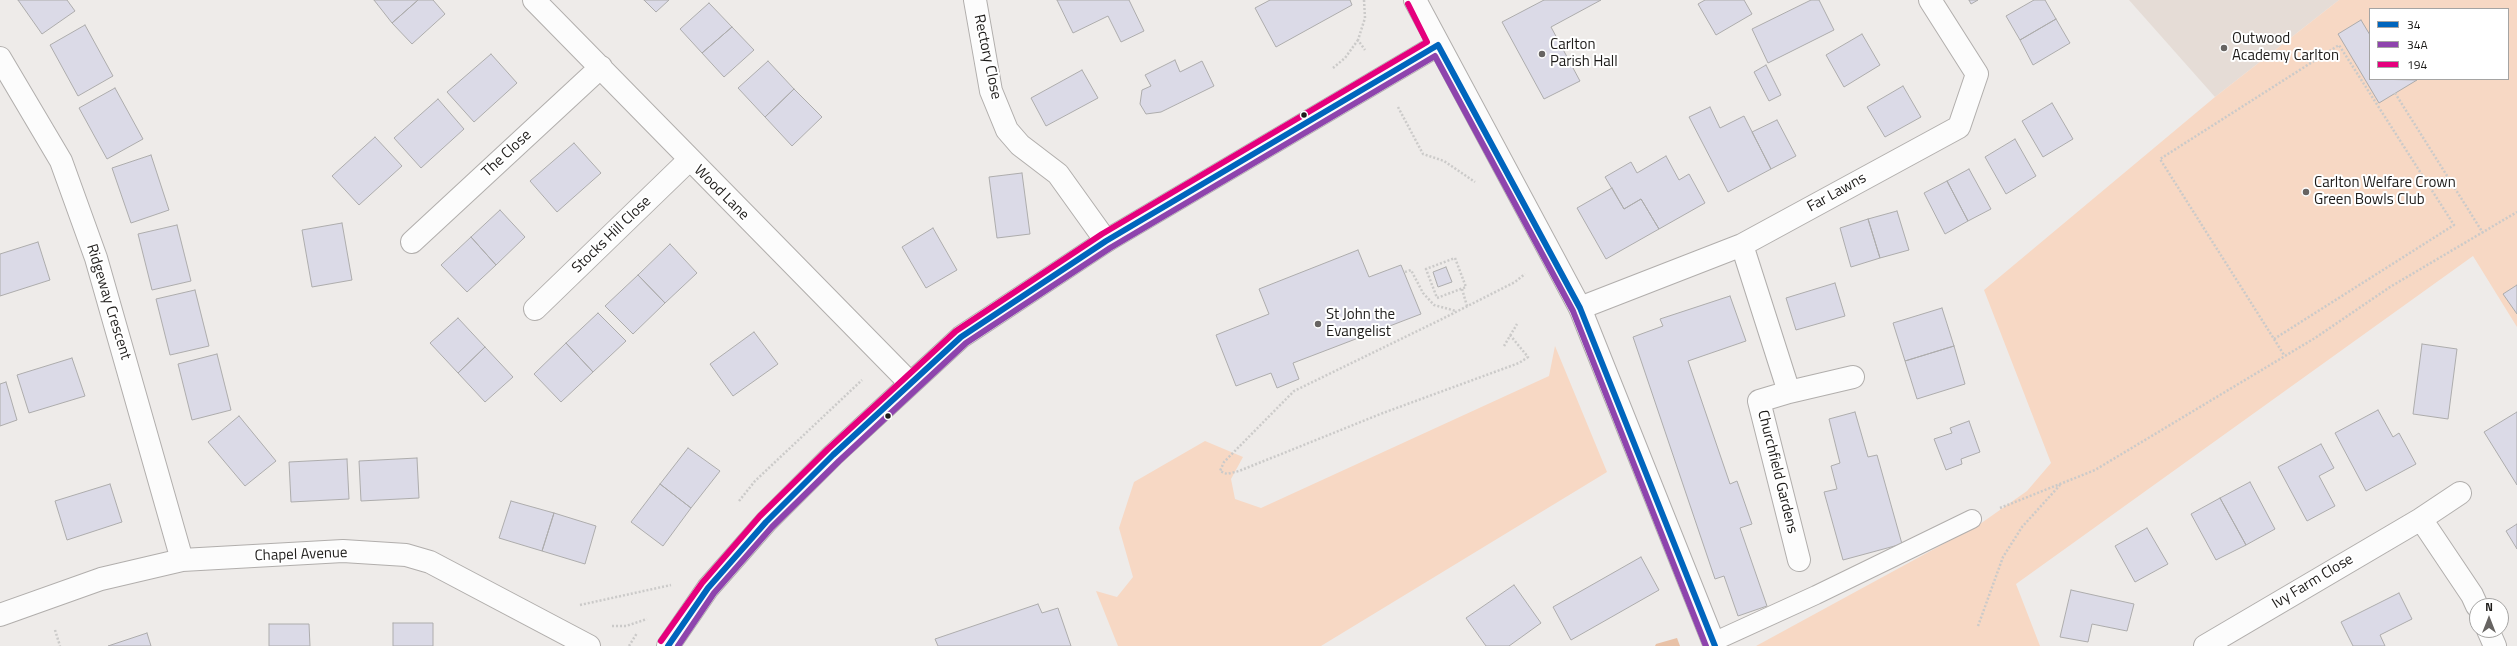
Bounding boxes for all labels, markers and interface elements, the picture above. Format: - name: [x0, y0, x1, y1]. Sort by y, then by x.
- legend: [2369, 8, 2509, 80]
- street label: Rectory Close: [969, 13, 1005, 101]
- text: 34: [2407, 15, 2420, 34]
- place label: Outwood Academy Carlton: [2232, 30, 2339, 65]
- text: 34A: [2407, 35, 2428, 54]
- place label: Carlton Parish Hall: [1550, 36, 1618, 71]
- marker: Outwood Academy Carlton: [2219, 43, 2229, 53]
- marker: Carlton Parish Hall: [1537, 49, 1547, 59]
- text: 194: [2407, 55, 2427, 74]
- unlabelled marker: [1299, 110, 1309, 120]
- street label: The Close: [479, 127, 535, 181]
- street label: Wood Lane: [690, 162, 752, 224]
- street label: Far Lawns: [1804, 169, 1870, 217]
- place label: Carlton Welfare Crown Green Bowls Club: [2314, 174, 2456, 209]
- marker: Carlton Welfare Crown Green Bowls Club: [2301, 187, 2311, 197]
- street label: Stocks Hill Close: [569, 193, 655, 277]
- street label: Ridgeway Crescent: [82, 242, 134, 362]
- place label: St John the Evangelist: [1326, 306, 1395, 341]
- marker: St John the Evangelist: [1313, 319, 1323, 329]
- street label: Churchfield Gardens: [1753, 408, 1801, 536]
- unlabelled marker: [883, 411, 893, 421]
- street label: Chapel Avenue: [254, 544, 348, 566]
- street label: Ivy Farm Close: [2269, 551, 2357, 613]
- north arrow: [2469, 598, 2509, 638]
- text: N: [2485, 599, 2493, 615]

